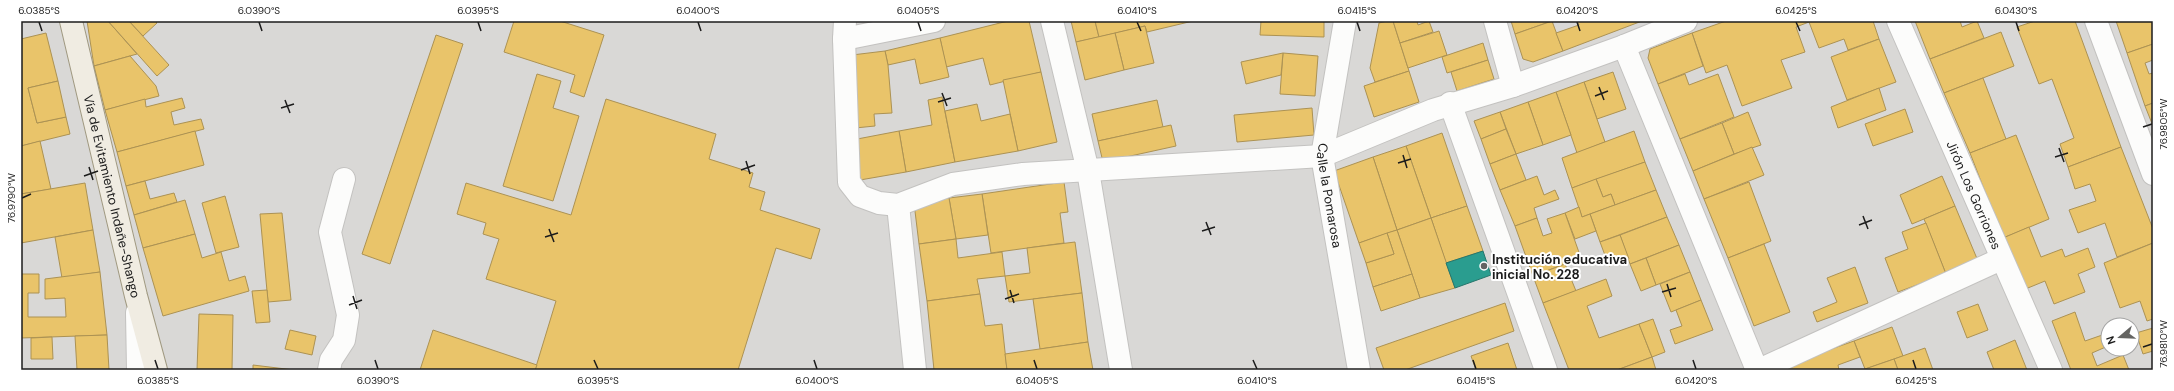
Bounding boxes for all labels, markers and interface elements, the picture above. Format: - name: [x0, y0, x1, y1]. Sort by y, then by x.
- text: 6.0385°S: [18, 4, 60, 17]
- text: 6.0390°S: [238, 4, 280, 17]
- text: 6.0395°S: [457, 4, 499, 17]
- text: 6.0400°S: [676, 4, 720, 17]
- text: 6.0405°S: [897, 4, 939, 17]
- text: 6.0410°S: [1117, 4, 1157, 17]
- text: 6.0415°S: [1338, 4, 1377, 17]
- text: 6.0420°S: [1556, 4, 1598, 17]
- text: 6.0425°S: [1775, 4, 1817, 17]
- text: 6.0430°S: [1995, 4, 2037, 17]
- street label: Vía de Evitamiento Indañe-Shango: [80, 93, 145, 300]
- text: 76.9805°W: [2157, 98, 2170, 149]
- street label: Jirón Los Gorriones: [1943, 138, 2005, 252]
- street label: Calle la Pomarosa: [1313, 142, 1346, 249]
- text: 76.9790°W: [5, 173, 18, 223]
- place label: Institución educativa inicial No. 228: [1492, 251, 1627, 283]
- marker: Institución educativa inicial No. 228: [1479, 261, 1489, 271]
- north arrow: [2100, 317, 2140, 357]
- text: 76.9810°W: [2157, 320, 2170, 368]
- text: N: [2103, 334, 2118, 346]
- text: 6.0385°S: [137, 374, 179, 387]
- text: 6.0390°S: [357, 374, 399, 387]
- text: 6.0395°S: [577, 374, 619, 387]
- text: 6.0400°S: [795, 374, 839, 387]
- text: 6.0405°S: [1016, 374, 1058, 387]
- text: 6.0410°S: [1237, 374, 1277, 387]
- text: 6.0415°S: [1457, 374, 1496, 387]
- text: 6.0420°S: [1675, 374, 1717, 387]
- text: 6.0425°S: [1895, 374, 1937, 387]

